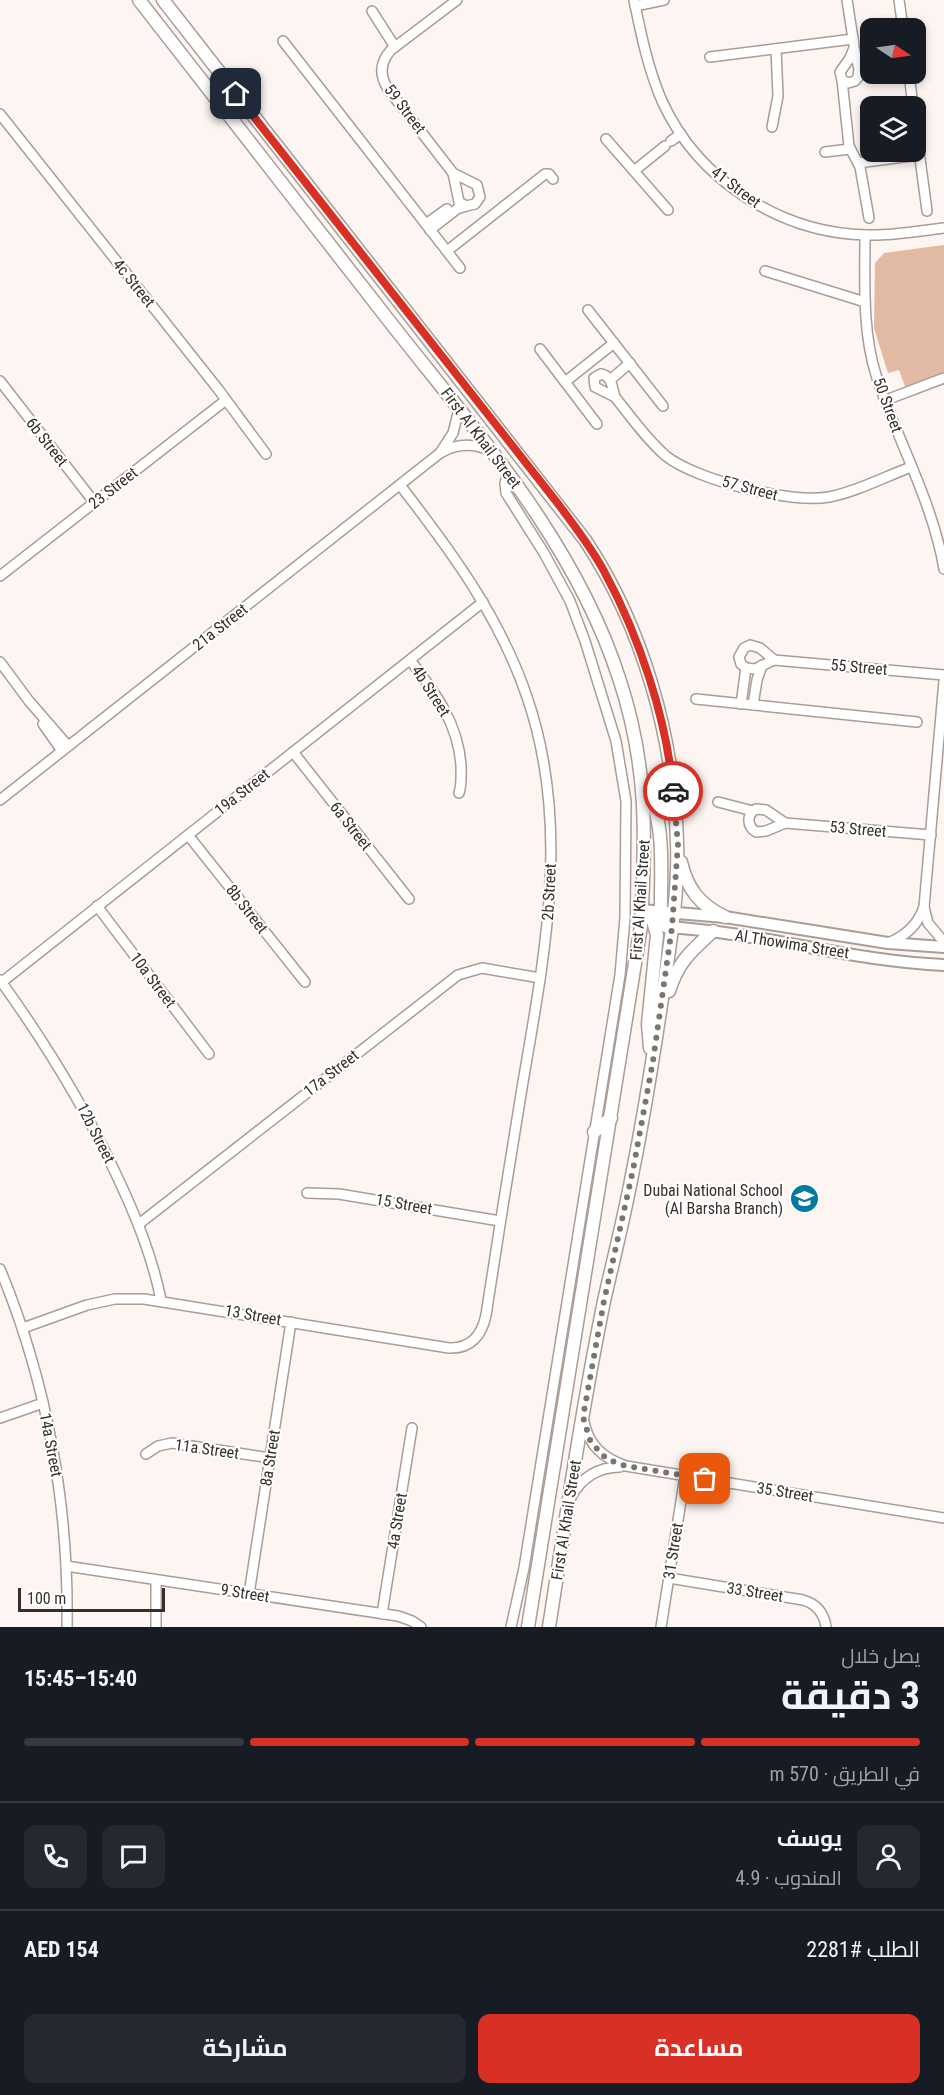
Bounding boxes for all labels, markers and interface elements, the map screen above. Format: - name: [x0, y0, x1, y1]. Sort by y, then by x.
- north arrow: [860, 18, 926, 84]
- map controls: [860, 18, 926, 162]
- pin: [210, 68, 261, 119]
- icon: home: [219, 77, 252, 110]
- street label: 59 Street: [380, 81, 430, 138]
- button: layers: [860, 96, 926, 162]
- street label: 41 Street: [708, 162, 765, 212]
- street label: 4c Street: [109, 255, 159, 311]
- street label: 50 Street: [869, 375, 907, 435]
- street label: First Al Khail Street: [437, 384, 525, 492]
- street label: 6b Street: [22, 414, 72, 470]
- street label: 23 Street: [85, 463, 141, 513]
- street label: 57 Street: [720, 471, 780, 505]
- street label: 21a Street: [189, 599, 252, 654]
- street label: 55 Street: [830, 655, 888, 679]
- street label: 4b Street: [408, 662, 455, 720]
- courier: [643, 761, 703, 821]
- street label: 19a Street: [211, 764, 274, 819]
- icon: car: [657, 775, 690, 808]
- street label: 6a Street: [326, 798, 376, 854]
- street label: 53 Street: [829, 817, 887, 841]
- street label: First Al Khail Street: [626, 839, 654, 961]
- street label: 2b Street: [538, 863, 560, 921]
- street label: 8b Street: [222, 881, 272, 937]
- street label: Al Thowima Street: [734, 926, 851, 962]
- street label: 10a Street: [126, 948, 180, 1012]
- street label: 17a Street: [300, 1045, 363, 1100]
- street label: 12b Street: [73, 1100, 119, 1166]
- place label: Dubai National School (Al Barsha Branch): [643, 1181, 783, 1218]
- school or university icon: Dubai National School (Al Barsha Branch): [788, 1183, 820, 1215]
- street label: 15 Street: [374, 1190, 434, 1218]
- street label: 13 Street: [223, 1301, 283, 1329]
- street label: 14a Street: [36, 1411, 67, 1479]
- street label: 8a Street: [256, 1428, 284, 1488]
- street label: 11a Street: [174, 1435, 241, 1463]
- pin: [679, 1453, 730, 1504]
- street label: First Al Khail Street: [547, 1458, 585, 1581]
- icon: bag: [688, 1462, 721, 1495]
- street label: 35 Street: [755, 1478, 815, 1506]
- street label: 4a Street: [383, 1491, 411, 1551]
- street label: 31 Street: [659, 1521, 687, 1581]
- street label: 33 Street: [725, 1578, 785, 1606]
- street label: 9 Street: [219, 1580, 271, 1606]
- scale bar: [18, 1585, 165, 1612]
- text: 100 m: [27, 1589, 66, 1608]
- text: يصل خلال: [841, 1644, 920, 1668]
- text: 15:40–15:45: [24, 1666, 137, 1691]
- text: 3 دقيقة: [781, 1673, 920, 1719]
- text: في الطريق · 570 m: [770, 1762, 920, 1786]
- button: phone: [24, 1825, 87, 1888]
- button: chat: [102, 1825, 165, 1888]
- button: person: [857, 1825, 920, 1888]
- text: يوسف: [777, 1826, 842, 1851]
- text: المندوب · 4.9: [735, 1866, 842, 1890]
- text: AED 154: [24, 1937, 99, 1962]
- text: الطلب #2281: [806, 1937, 920, 1962]
- button: مشاركة: [24, 2014, 466, 2083]
- button: مساعدة: [478, 2014, 920, 2083]

